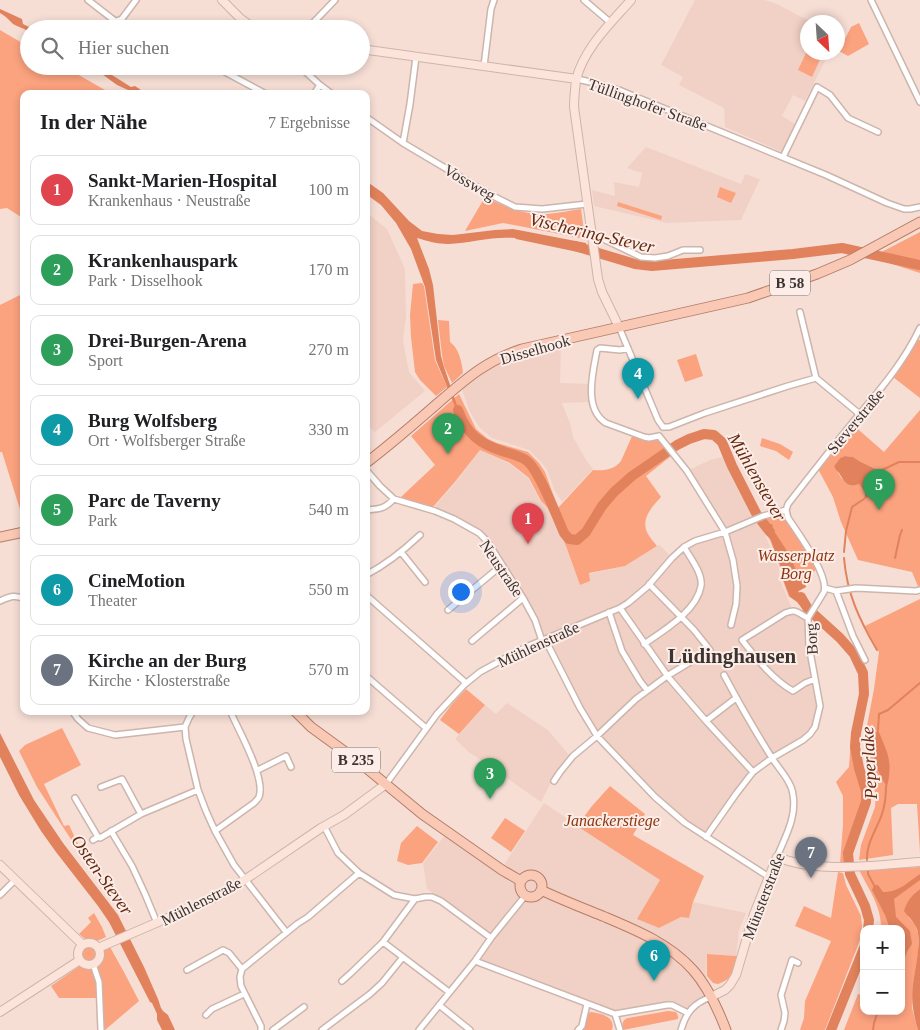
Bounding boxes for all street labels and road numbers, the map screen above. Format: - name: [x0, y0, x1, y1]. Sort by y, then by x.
- street label: Tüllinghofer Straße: [585, 75, 710, 135]
- street label: Vossweg: [440, 161, 499, 205]
- road number: B 58: [770, 270, 810, 296]
- street label: Disselhook: [498, 331, 572, 368]
- street label: Steverstraße: [823, 386, 887, 457]
- street label: Neustraße: [476, 537, 527, 600]
- street label: Mühlenstraße: [495, 618, 582, 671]
- street label: Borg: [802, 623, 822, 655]
- road number: B 235: [332, 748, 380, 772]
- street label: Münsterstraße: [739, 850, 788, 942]
- street label: Mühlenstraße: [158, 874, 244, 929]

